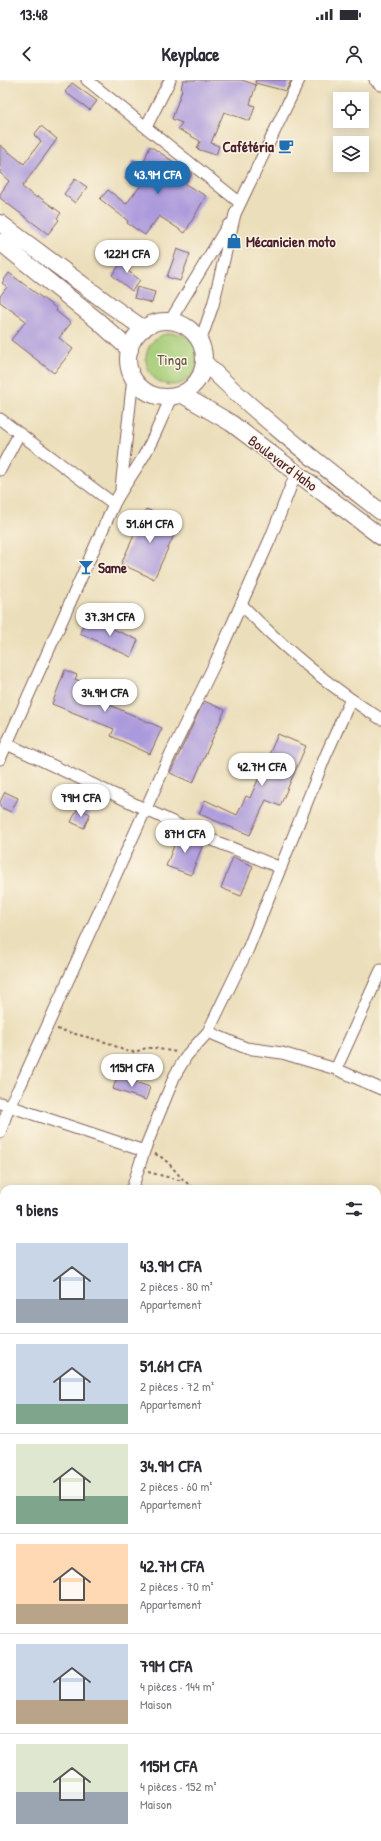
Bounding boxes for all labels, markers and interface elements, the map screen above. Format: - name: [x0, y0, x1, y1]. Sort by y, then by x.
- text: 13:48: [20, 4, 48, 25]
- text: Keyplace: [162, 42, 219, 67]
- icon: back: [16, 43, 38, 65]
- icon: person: [343, 43, 365, 65]
- map controls: [333, 92, 369, 172]
- button: locate: [333, 92, 369, 128]
- place label: Cafétéria: [222, 136, 274, 157]
- button: layers: [333, 136, 369, 172]
- cafe icon: Cafétéria: [277, 137, 295, 155]
- pin: 43.9M CFA: [112, 161, 204, 195]
- text: 43.9M CFA: [134, 165, 182, 183]
- place label: Mécanicien moto: [246, 231, 336, 252]
- shop icon: Mécanicien moto: [225, 232, 243, 250]
- pin: 122M CFA: [86, 240, 168, 274]
- text: 122M CFA: [104, 244, 150, 262]
- park label: Tinga: [157, 349, 187, 370]
- street label: Boulevard Haho: [244, 430, 322, 496]
- pin: 51.6M CFA: [104, 510, 196, 544]
- text: 51.6M CFA: [126, 514, 174, 532]
- place label: Same: [98, 557, 127, 578]
- bar icon: Same: [77, 558, 95, 576]
- pin: 37.3M CFA: [64, 603, 156, 637]
- text: 37.3M CFA: [85, 607, 135, 625]
- pin: 34.9M CFA: [59, 679, 151, 713]
- text: 34.9M CFA: [81, 683, 129, 701]
- pin: 42.7M CFA: [216, 753, 308, 787]
- text: 42.7M CFA: [237, 757, 287, 775]
- pin: 79M CFA: [44, 784, 118, 818]
- text: 79M CFA: [61, 788, 101, 806]
- pin: 87M CFA: [148, 820, 222, 854]
- text: 87M CFA: [164, 824, 206, 842]
- pin: 115M CFA: [91, 1054, 173, 1088]
- text: 115M CFA: [110, 1058, 154, 1076]
- text: 9 biens: [16, 1198, 58, 1221]
- icon: filters: [343, 1198, 365, 1220]
- text: 43.9M CFA: [140, 1254, 202, 1277]
- icon: home: [48, 1259, 96, 1307]
- text: 2 pièces · 80 m²: [140, 1277, 213, 1295]
- text: Appartement: [140, 1295, 202, 1313]
- text: 51.6M CFA: [140, 1354, 202, 1377]
- icon: home: [48, 1360, 96, 1408]
- text: 2 pièces · 72 m²: [140, 1377, 214, 1395]
- text: Appartement: [140, 1395, 202, 1413]
- text: 34.9M CFA: [140, 1454, 202, 1477]
- icon: home: [48, 1460, 96, 1508]
- text: 2 pièces · 60 m²: [140, 1477, 212, 1495]
- text: Appartement: [140, 1495, 202, 1513]
- text: 42.7M CFA: [140, 1554, 204, 1577]
- icon: home: [48, 1560, 96, 1608]
- text: 2 pièces · 70 m²: [140, 1577, 214, 1595]
- text: Appartement: [140, 1595, 202, 1613]
- text: 79M CFA: [140, 1654, 193, 1677]
- icon: home: [48, 1660, 96, 1708]
- text: 4 pièces · 144 m²: [140, 1677, 215, 1695]
- text: Maison: [140, 1695, 172, 1713]
- text: 115M CFA: [140, 1754, 198, 1777]
- icon: home: [48, 1760, 96, 1808]
- text: 4 pièces · 152 m²: [140, 1777, 216, 1795]
- text: Maison: [140, 1795, 172, 1813]

